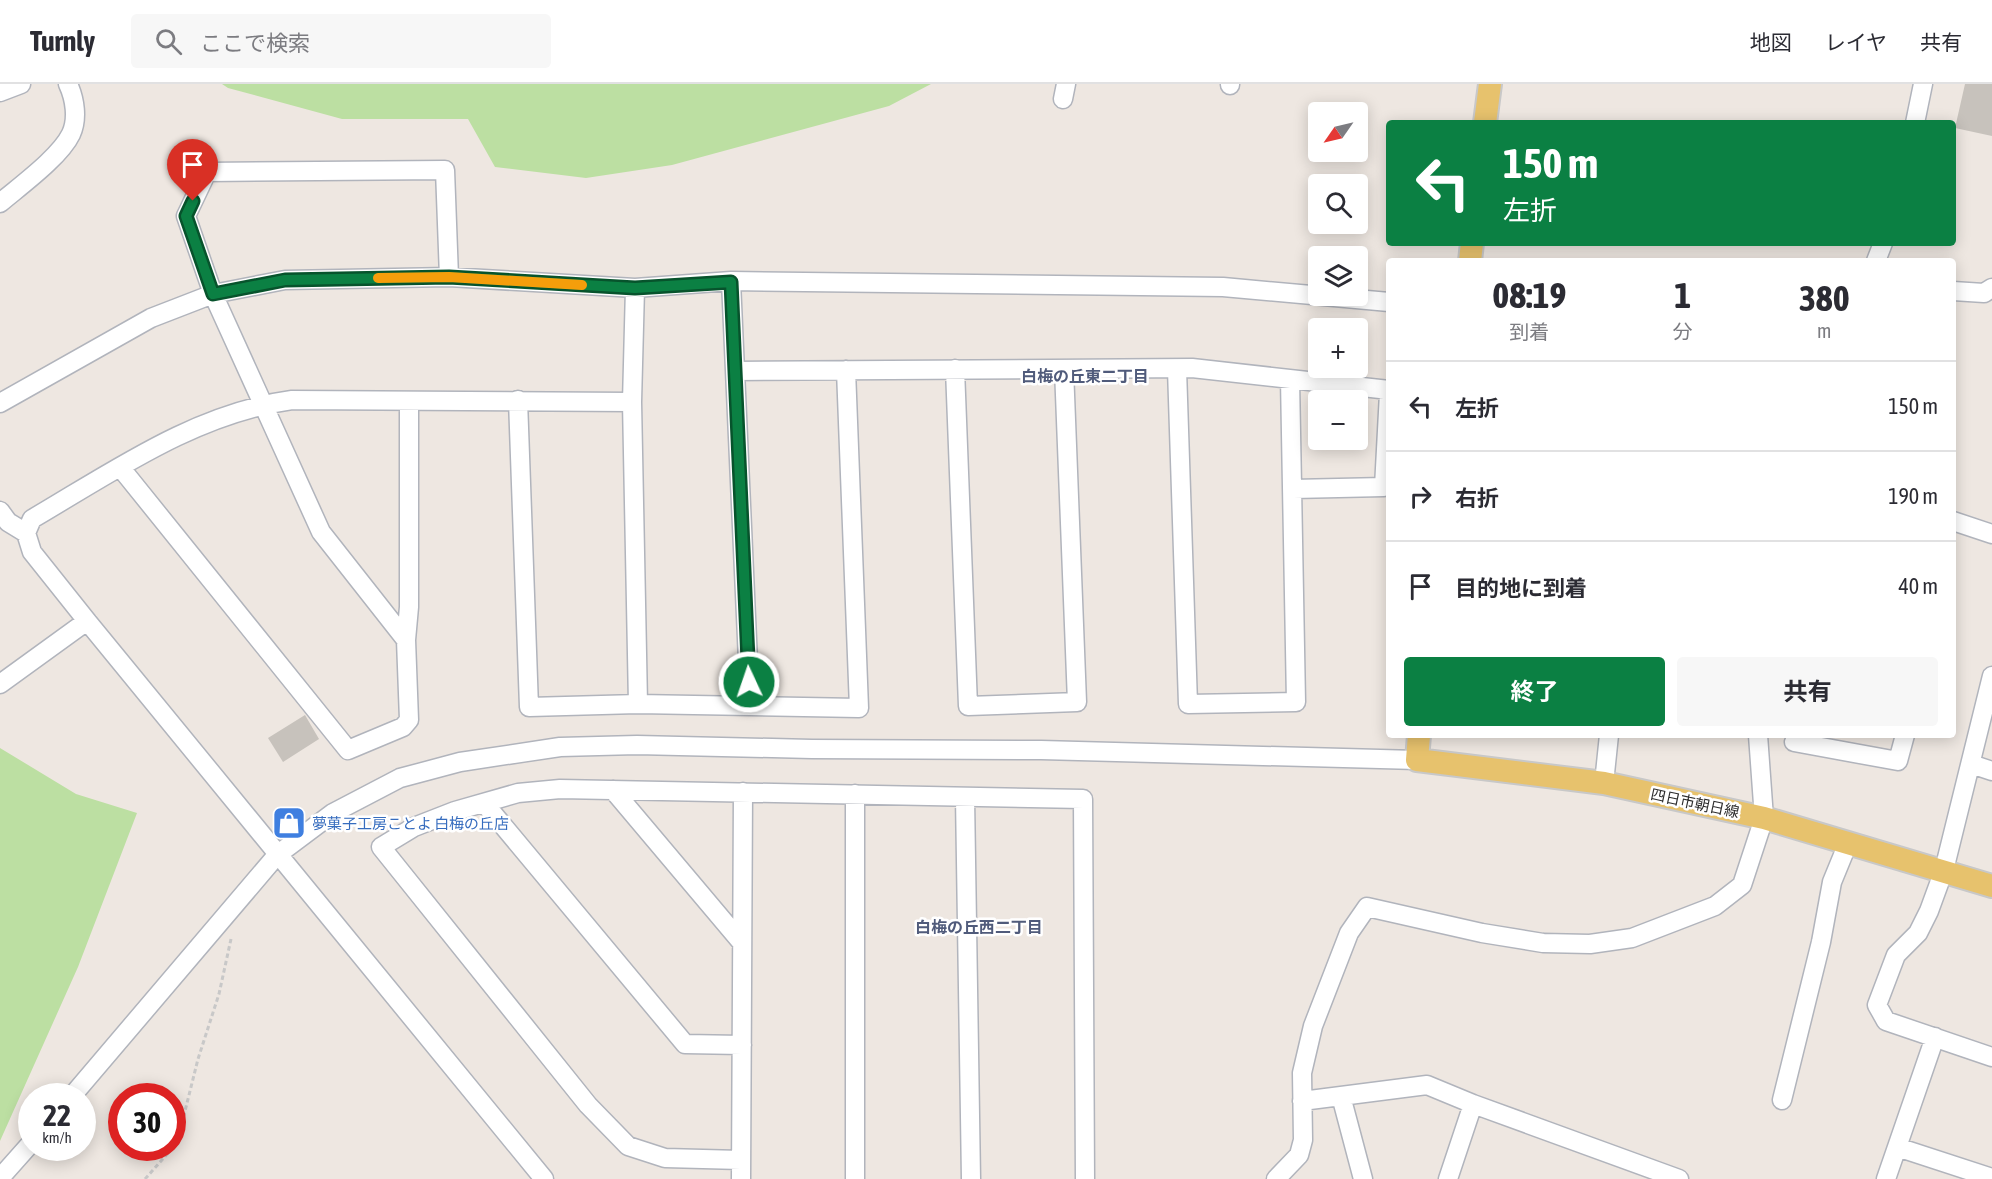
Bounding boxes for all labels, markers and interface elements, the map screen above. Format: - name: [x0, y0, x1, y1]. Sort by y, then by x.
- search box: [131, 14, 551, 68]
- text: Turnly: [30, 25, 95, 57]
- icon: search: [152, 25, 185, 58]
- text: ここで検索: [200, 30, 310, 56]
- text: 地図: [1750, 30, 1792, 54]
- text: レイヤ: [1825, 30, 1887, 54]
- text: 共有: [1920, 30, 1962, 54]
- north arrow: [1308, 102, 1368, 162]
- map controls: [1308, 102, 1368, 450]
- pin: [167, 139, 218, 201]
- text: 150 m: [1503, 139, 1598, 187]
- icon: left: [1404, 144, 1482, 222]
- icon: arrive: [176, 148, 209, 181]
- button: search: [1308, 174, 1368, 234]
- text: 左折: [1503, 195, 1557, 226]
- button: layers: [1308, 246, 1368, 306]
- text: 08:19: [1492, 274, 1566, 316]
- text: 1: [1674, 274, 1691, 316]
- text: 380: [1799, 277, 1850, 319]
- button: +: [1308, 318, 1368, 378]
- text: m: [1817, 319, 1832, 342]
- text: 到着: [1509, 320, 1549, 343]
- text: 分: [1673, 320, 1693, 343]
- district label: 白梅の丘東二丁目: [1021, 367, 1149, 385]
- button: −: [1308, 390, 1368, 450]
- icon: left: [1404, 390, 1437, 423]
- text: 150 m: [1888, 393, 1938, 419]
- text: 左折: [1455, 395, 1499, 421]
- icon: right: [1404, 480, 1437, 513]
- text: 190 m: [1888, 483, 1938, 509]
- text: 右折: [1455, 485, 1499, 511]
- icon: arrive: [1404, 570, 1437, 603]
- text: 40 m: [1898, 573, 1938, 599]
- text: 目的地に到着: [1455, 575, 1587, 601]
- position arrow: [717, 650, 781, 714]
- button: 終了: [1404, 657, 1665, 726]
- button: 共有: [1677, 657, 1938, 726]
- street label: 四日市朝日線: [1649, 785, 1741, 821]
- shop icon: 夢菓子工房ことよ 白梅の丘店: [271, 805, 307, 841]
- place label: 夢菓子工房ことよ 白梅の丘店: [312, 815, 509, 832]
- district label: 白梅の丘西二丁目: [915, 918, 1043, 936]
- speed limit sign: 30: [108, 1083, 186, 1161]
- text: 22: [43, 1098, 71, 1132]
- text: km/h: [42, 1129, 72, 1146]

